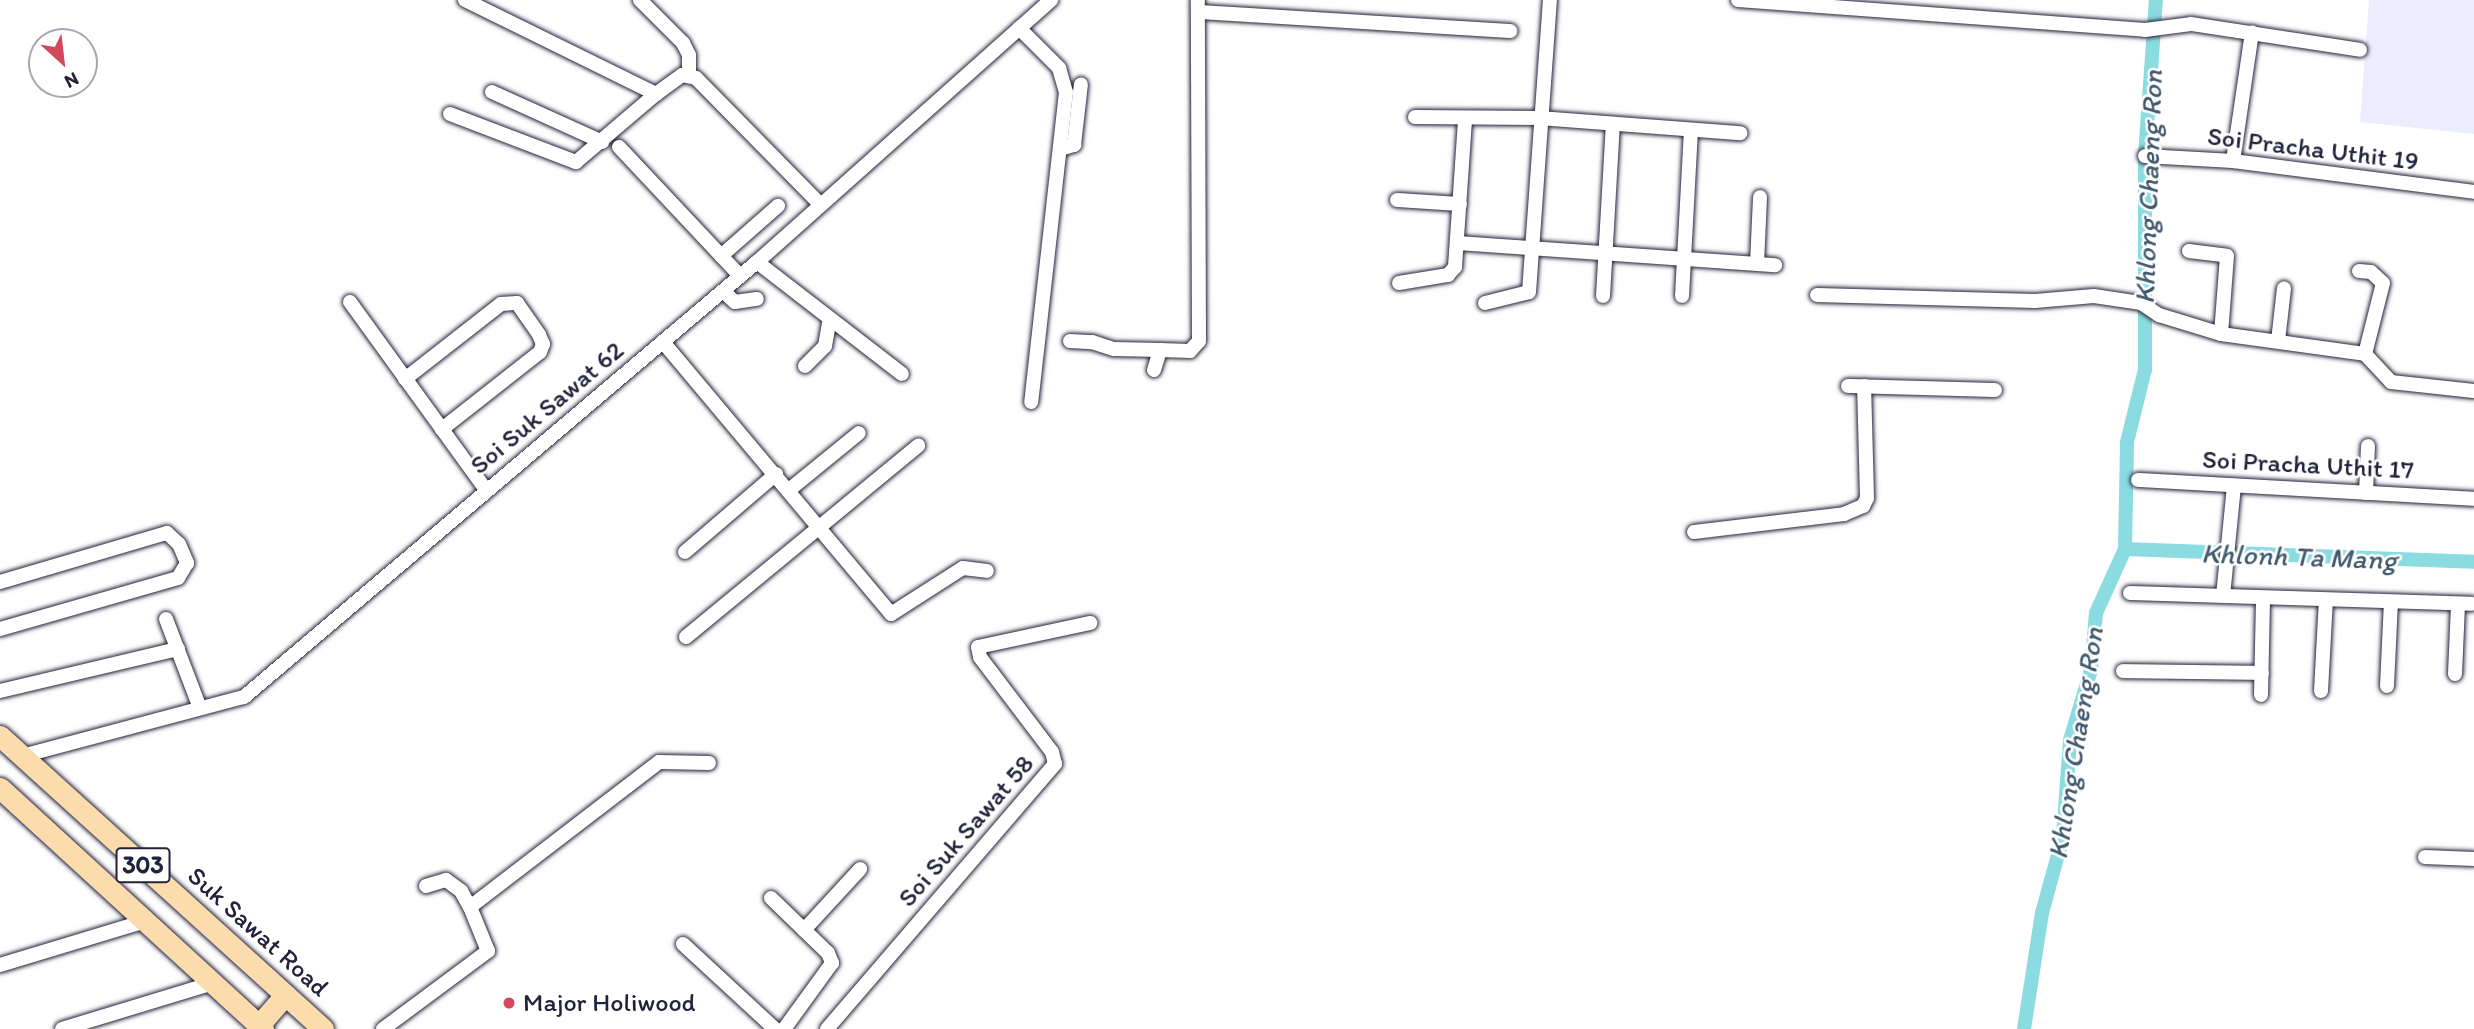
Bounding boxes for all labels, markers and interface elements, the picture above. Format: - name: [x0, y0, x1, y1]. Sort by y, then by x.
- north arrow: [28, 28, 98, 98]
- text: N: [61, 67, 83, 94]
- water label: Khlong Chaeng Ron: [2127, 69, 2169, 305]
- street label: Soi Pracha Uthit 19: [2206, 121, 2420, 177]
- street label: Soi Suk Sawat 62: [464, 335, 630, 481]
- street label: Soi Pracha Uthit 17: [2202, 444, 2414, 486]
- water label: Khlonh Ta Mang: [2202, 536, 2396, 576]
- water label: Khlong Chaeng Ron: [2040, 624, 2110, 862]
- street label: Soi Suk Sawat 58: [892, 749, 1040, 913]
- road number: 303: [115, 844, 171, 886]
- street label: Suk Sawat Road: [181, 861, 335, 1003]
- place label: Major Holiwood: [523, 987, 696, 1019]
- marker: Major Holiwood: [501, 995, 517, 1011]

